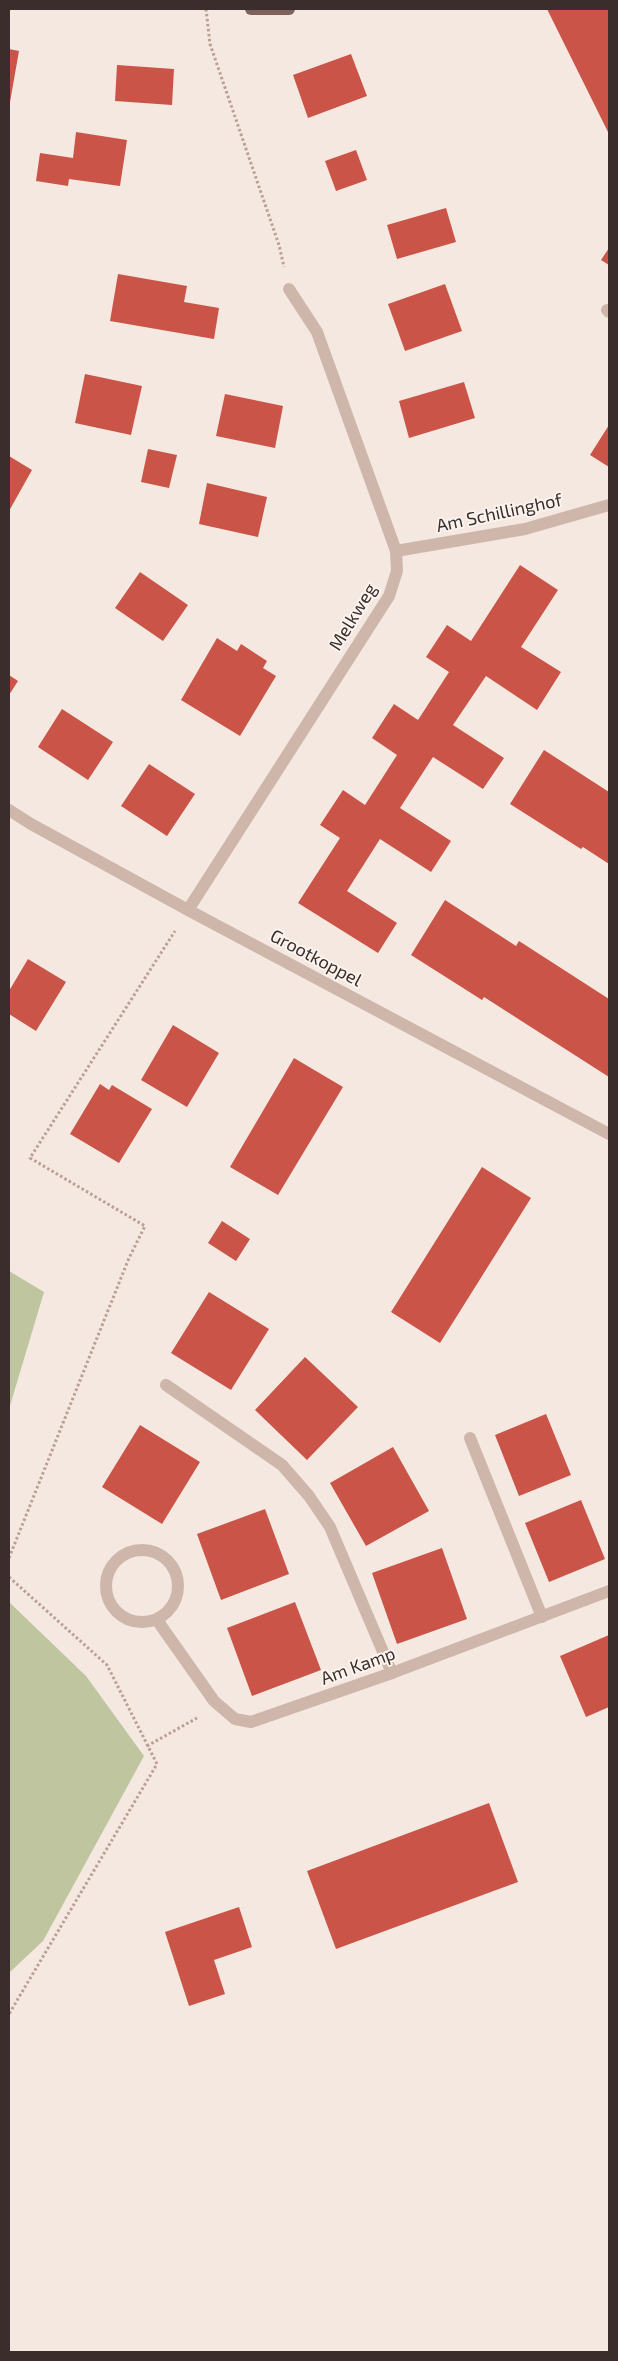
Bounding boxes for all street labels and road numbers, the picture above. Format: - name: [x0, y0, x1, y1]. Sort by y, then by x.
- street label: Am Schillinghof: [434, 489, 564, 537]
- street label: Melkweg: [325, 580, 381, 654]
- street label: Grootkoppel: [267, 925, 365, 991]
- street label: Am Kamp: [318, 1643, 398, 1689]

